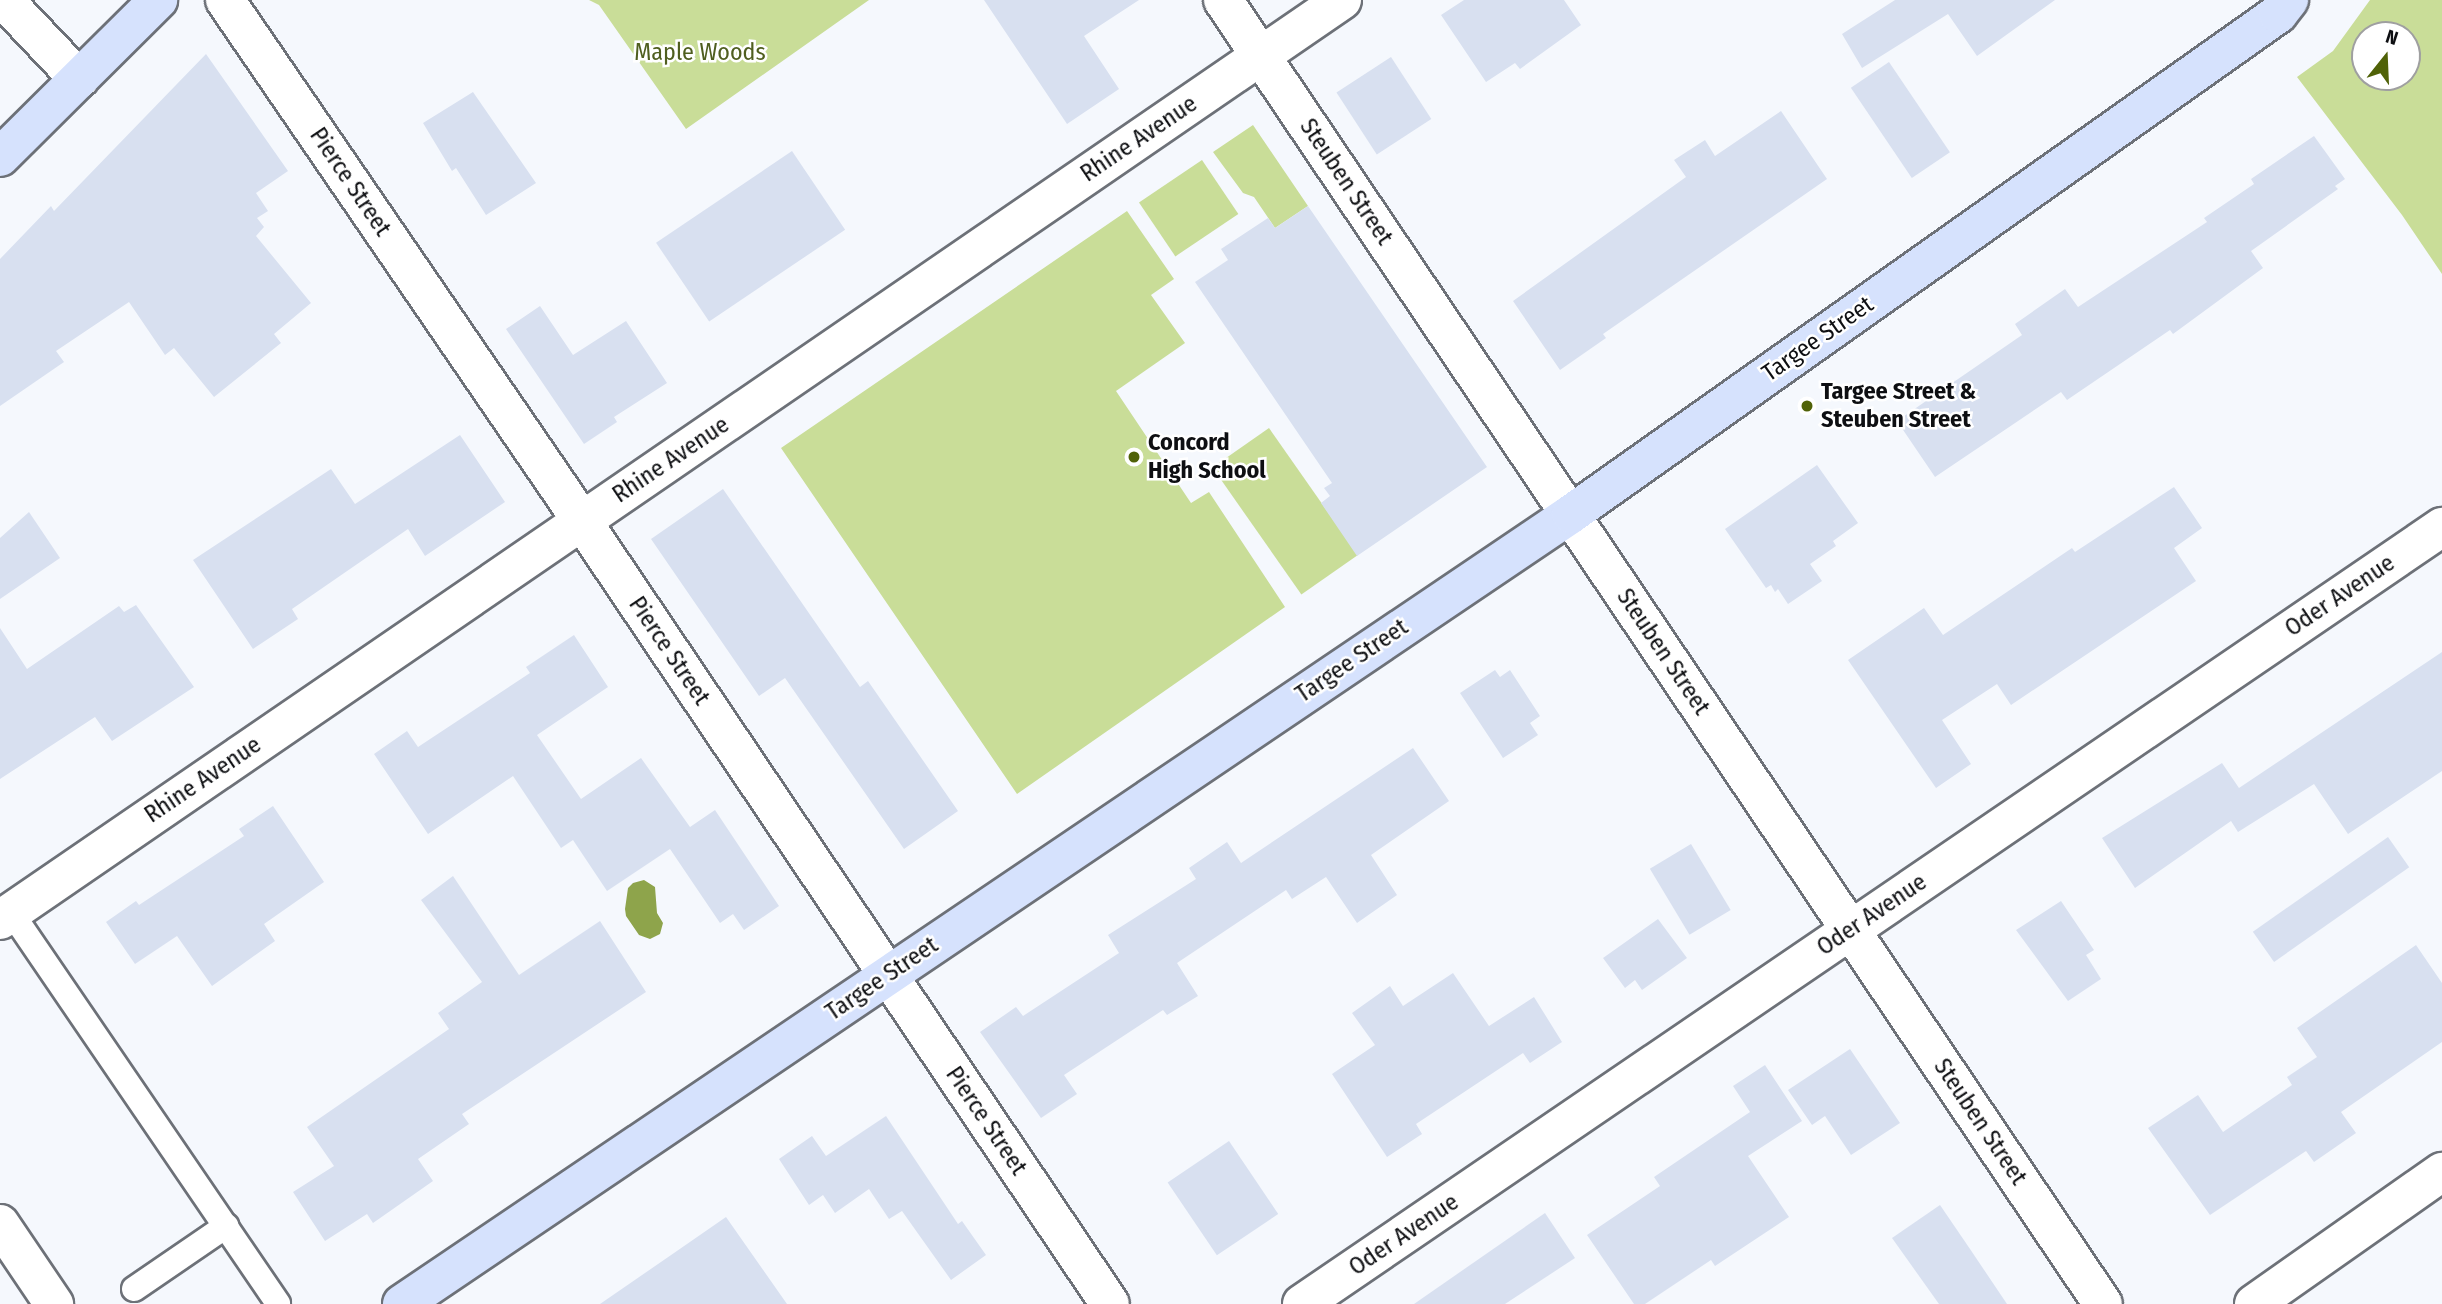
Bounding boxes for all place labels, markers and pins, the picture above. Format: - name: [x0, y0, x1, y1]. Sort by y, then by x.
- place label: Targee Street & Steuben Street: [1821, 378, 1976, 434]
- marker: Targee Street & Steuben Street: [1799, 398, 1815, 414]
- place label: Concord High School: [1148, 429, 1266, 485]
- marker: Concord High School: [1126, 449, 1142, 465]

